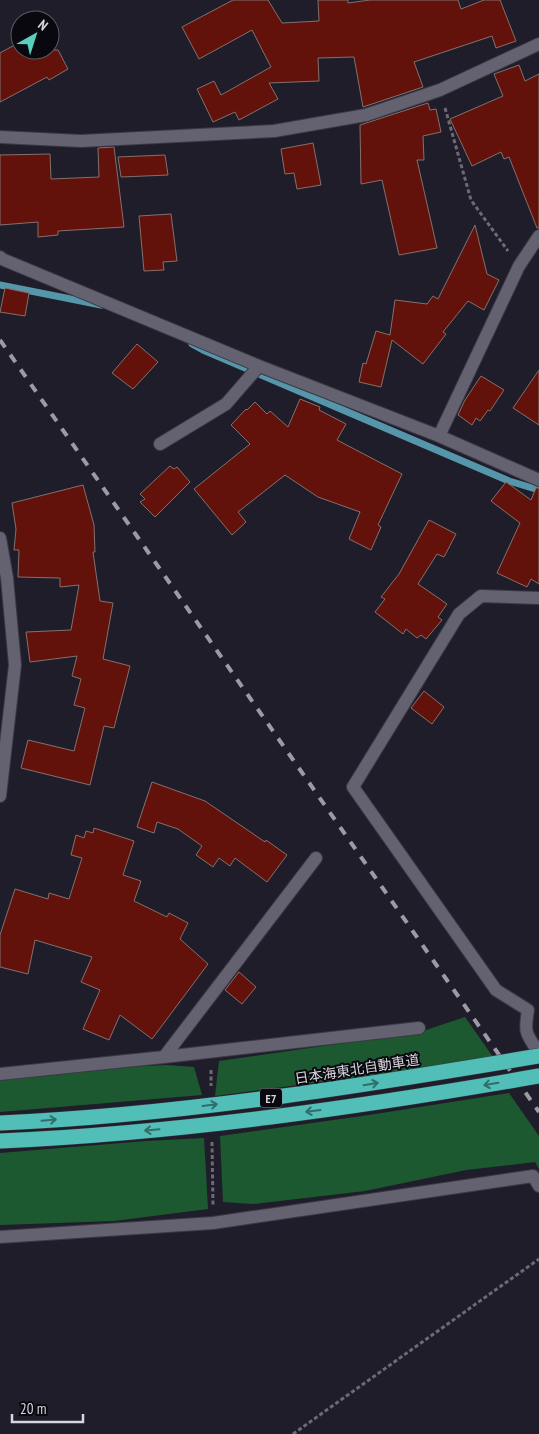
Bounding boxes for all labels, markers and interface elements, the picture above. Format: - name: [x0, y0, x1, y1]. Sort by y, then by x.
- north arrow: [10, 10, 60, 60]
- text: N: [35, 16, 52, 34]
- street label: 日本海東北自動車道: [293, 1050, 421, 1088]
- one-way arrow: [363, 1078, 379, 1088]
- one-way arrow: [483, 1079, 499, 1089]
- road number: E7: [260, 1088, 282, 1108]
- one-way arrow: [202, 1100, 218, 1110]
- one-way arrow: [305, 1106, 321, 1116]
- one-way arrow: [40, 1115, 56, 1125]
- one-way arrow: [144, 1125, 160, 1135]
- scale bar: [12, 1392, 84, 1424]
- text: 20 m: [20, 1399, 46, 1418]

